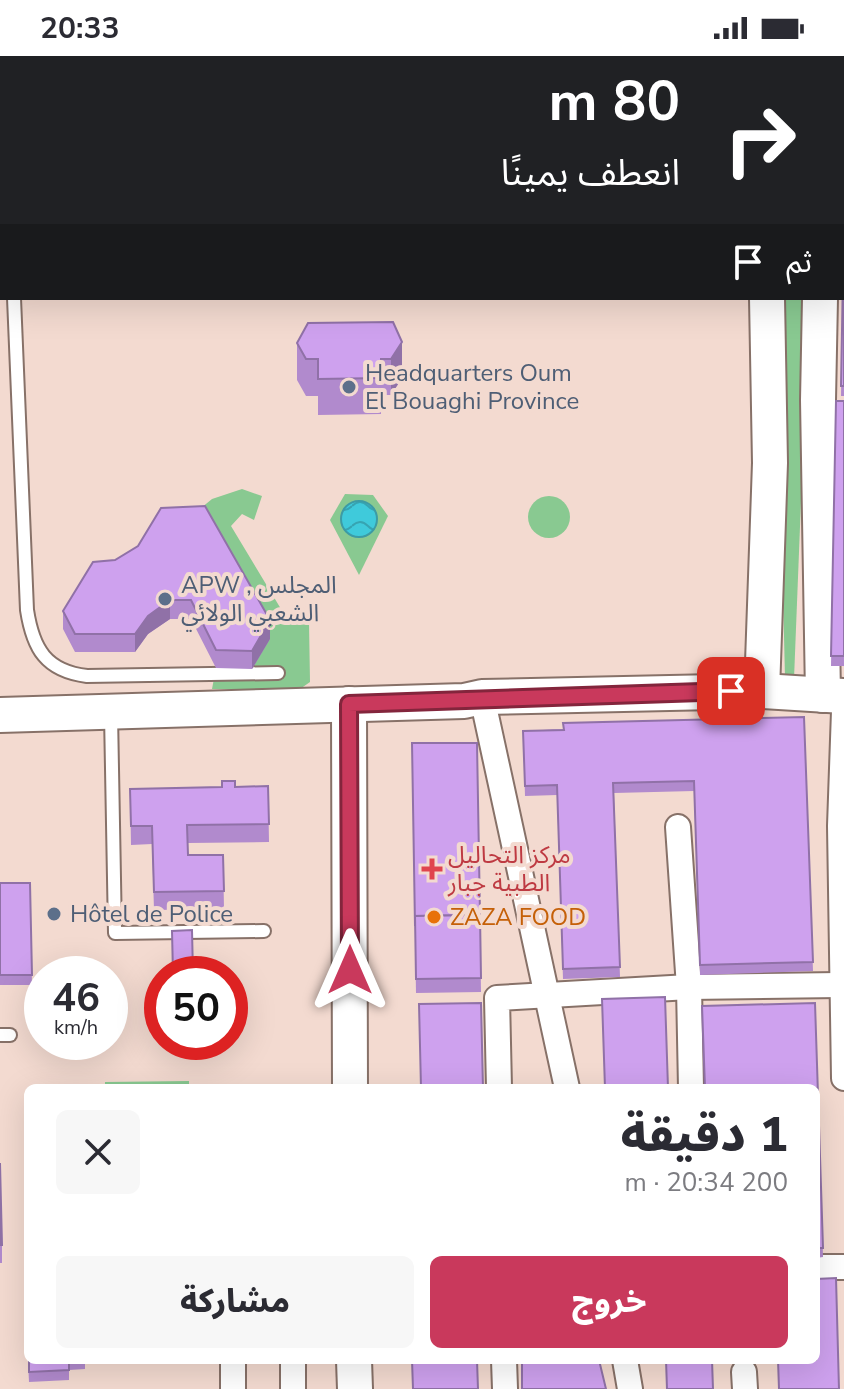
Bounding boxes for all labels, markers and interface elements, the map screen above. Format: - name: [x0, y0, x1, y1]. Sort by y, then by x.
- text: 20:33: [40, 8, 119, 49]
- text: 80 m: [549, 63, 680, 140]
- icon: right: [708, 88, 812, 192]
- text: انعطف يمينًا: [501, 149, 680, 198]
- icon: arrive: [726, 240, 770, 284]
- text: ثم: [786, 242, 812, 283]
- place label: Headquarters Oum El Bouaghi Province: [365, 357, 579, 417]
- marker: Headquarters Oum El Bouaghi Province: [340, 378, 358, 396]
- place label: APW , المجلس الشعبي الولائي: [181, 569, 337, 632]
- marker: APW , المجلس الشعبي الولائي: [156, 590, 174, 608]
- pin: [697, 657, 765, 725]
- icon: arrive: [709, 669, 753, 713]
- place label: مركز التحاليل الطبية جبار: [447, 839, 571, 899]
- marker: مركز التحاليل الطبية جبار: [423, 860, 441, 878]
- place label: Hôtel de Police: [70, 898, 233, 930]
- place label: ZAZA FOOD: [450, 901, 586, 933]
- marker: Hôtel de Police: [45, 905, 63, 923]
- marker: ZAZA FOOD: [425, 908, 443, 926]
- position arrow: [308, 928, 392, 1012]
- speed limit sign: 50: [144, 956, 248, 1060]
- text: 46: [52, 971, 100, 1025]
- text: km/h: [54, 1014, 98, 1041]
- text: 1 دقيقة: [621, 1102, 788, 1168]
- button: close: [56, 1110, 140, 1194]
- text: 200 m · 20:34: [625, 1165, 788, 1200]
- button: مشاركة: [56, 1256, 414, 1348]
- button: خروج: [430, 1256, 788, 1348]

